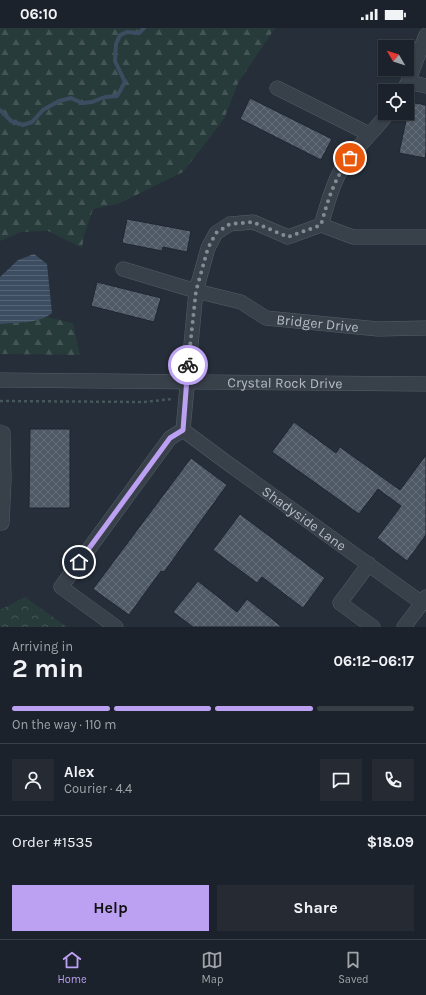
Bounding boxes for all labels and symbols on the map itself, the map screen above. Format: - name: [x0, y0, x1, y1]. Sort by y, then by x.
- north arrow: [378, 40, 414, 76]
- pin: [333, 141, 367, 175]
- street label: Bridger Drive: [276, 311, 359, 336]
- courier: [168, 345, 208, 385]
- street label: Crystal Rock Drive: [227, 374, 343, 392]
- street label: Shadyside Lane: [259, 483, 349, 555]
- pin: [62, 545, 96, 579]

